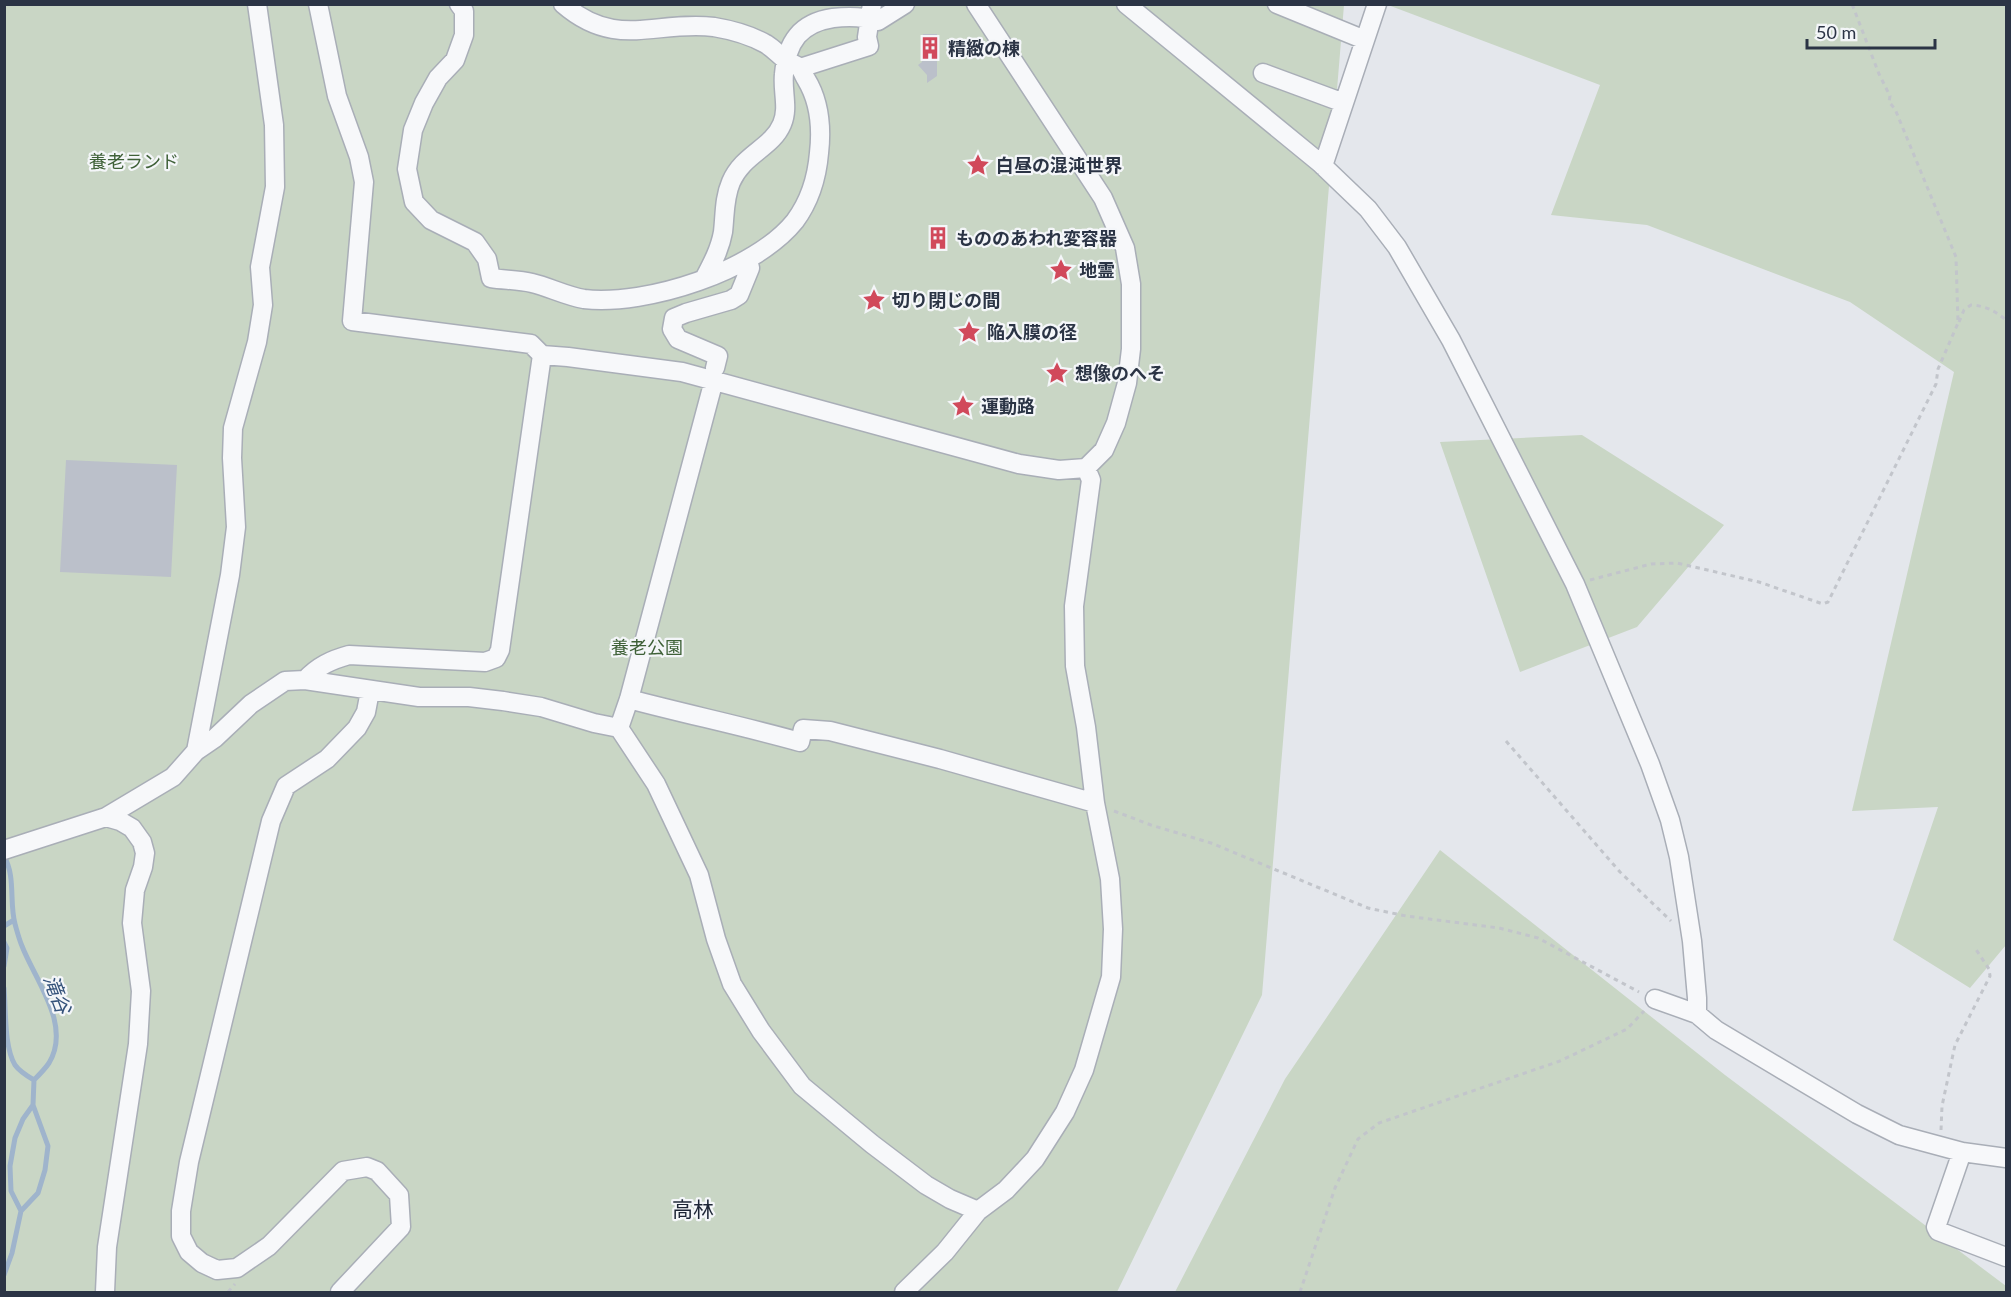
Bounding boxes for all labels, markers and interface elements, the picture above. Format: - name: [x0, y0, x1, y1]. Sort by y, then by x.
- scale bar: [1807, 12, 1934, 50]
- text: 50 m: [1816, 21, 1856, 43]
- building icon: 精緻の棟: [917, 35, 943, 61]
- place label: 精緻の棟: [948, 37, 1020, 59]
- park label: 養老ランド: [89, 150, 179, 172]
- place icon: 白昼の混沌世界: [965, 152, 991, 178]
- place label: 白昼の混沌世界: [996, 154, 1122, 176]
- building icon: もののあわれ変容器: [925, 225, 951, 251]
- place label: もののあわれ変容器: [956, 227, 1117, 249]
- place icon: 地霊: [1048, 257, 1074, 283]
- place label: 地霊: [1079, 259, 1115, 281]
- place icon: 切り閉じの間: [861, 287, 887, 313]
- place label: 切り閉じの間: [892, 289, 1000, 311]
- place icon: 陥入膜の径: [956, 319, 982, 345]
- place label: 陥入膜の径: [987, 321, 1077, 343]
- place icon: 想像のへそ: [1044, 360, 1070, 386]
- place label: 想像のへそ: [1075, 362, 1165, 384]
- place icon: 運動路: [950, 393, 976, 419]
- place label: 運動路: [981, 395, 1035, 417]
- park label: 養老公園: [611, 636, 683, 658]
- water label: 滝谷: [40, 971, 77, 1019]
- district label: 高林: [672, 1196, 714, 1221]

